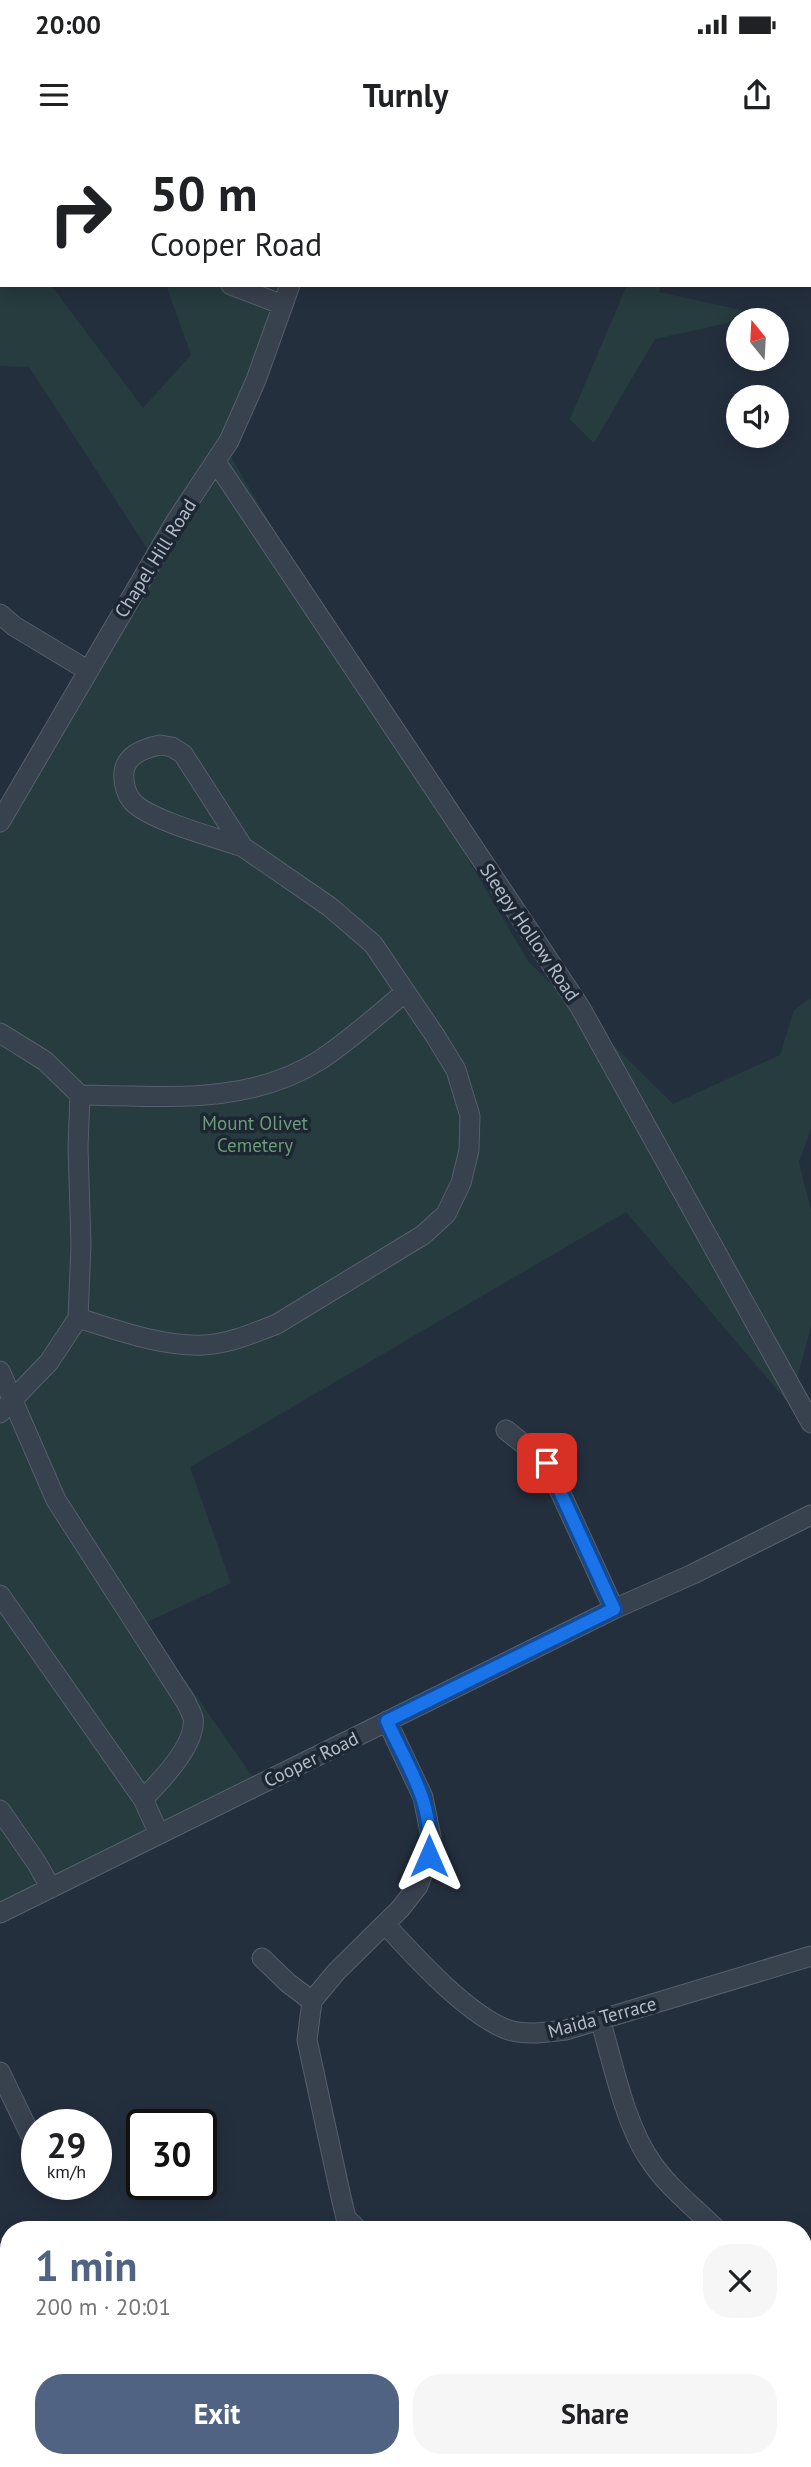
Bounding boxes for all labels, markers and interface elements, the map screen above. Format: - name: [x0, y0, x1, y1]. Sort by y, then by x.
- text: 20:00: [35, 8, 101, 41]
- text: Turnly: [363, 74, 448, 116]
- icon: menu: [35, 76, 73, 114]
- icon: share: [738, 76, 776, 114]
- text: 50 m: [150, 161, 257, 225]
- icon: right: [35, 168, 126, 259]
- text: Cooper Road: [150, 223, 322, 265]
- north arrow: [726, 308, 789, 371]
- map controls: [726, 308, 789, 448]
- button: sound: [726, 385, 789, 448]
- street label: Chapel Hill Road: [109, 494, 201, 622]
- street label: Sleepy Hollow Road: [475, 859, 585, 1005]
- park label: Mount Olivet Cemetery: [202, 1111, 309, 1157]
- pin: [517, 1433, 577, 1493]
- icon: arrive: [528, 1444, 566, 1482]
- street label: Cooper Road: [260, 1726, 362, 1792]
- position arrow: [392, 1819, 466, 1893]
- street label: Maida Terrace: [545, 1991, 659, 2043]
- speed limit sign: 30: [126, 2109, 217, 2200]
- text: 29: [47, 2122, 86, 2168]
- text: km/h: [47, 2160, 86, 2183]
- text: 1 min: [35, 2238, 137, 2293]
- button: close: [703, 2244, 777, 2318]
- text: 200 m · 20:01: [35, 2292, 171, 2321]
- button: Exit: [35, 2374, 399, 2454]
- button: Share: [413, 2374, 777, 2454]

